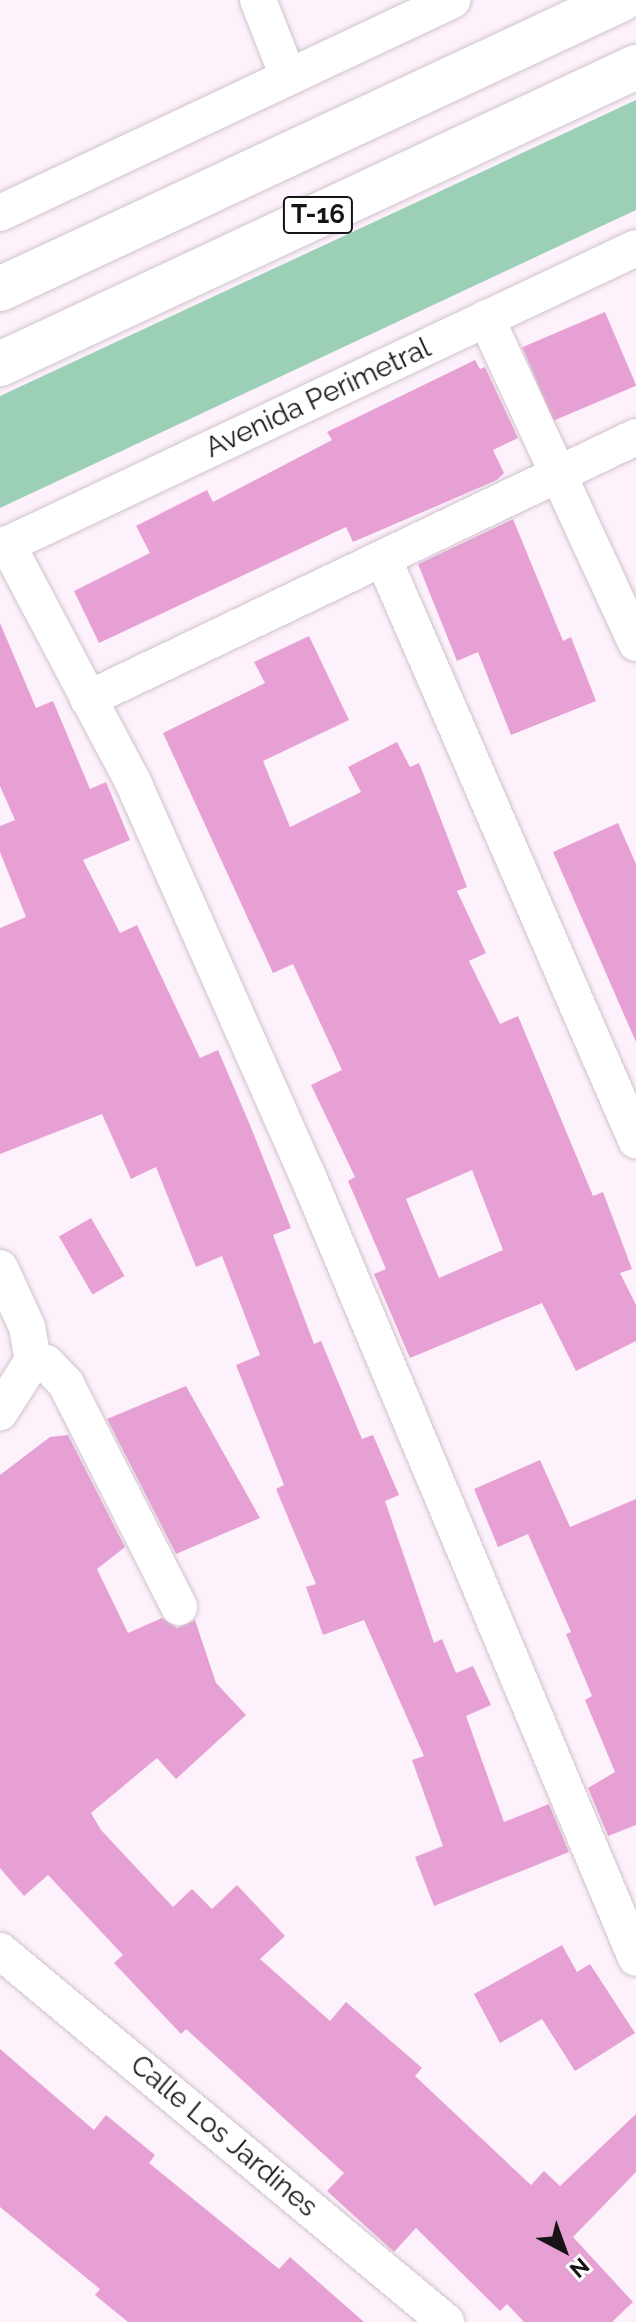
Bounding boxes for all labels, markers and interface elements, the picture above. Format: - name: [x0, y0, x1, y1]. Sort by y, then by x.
- road number: T-16: [282, 193, 354, 237]
- street label: Avenida Perimetral: [200, 331, 436, 465]
- street label: Calle Los Jardines: [123, 2048, 325, 2224]
- north arrow: [524, 2210, 604, 2290]
- text: N: [565, 2253, 595, 2283]

